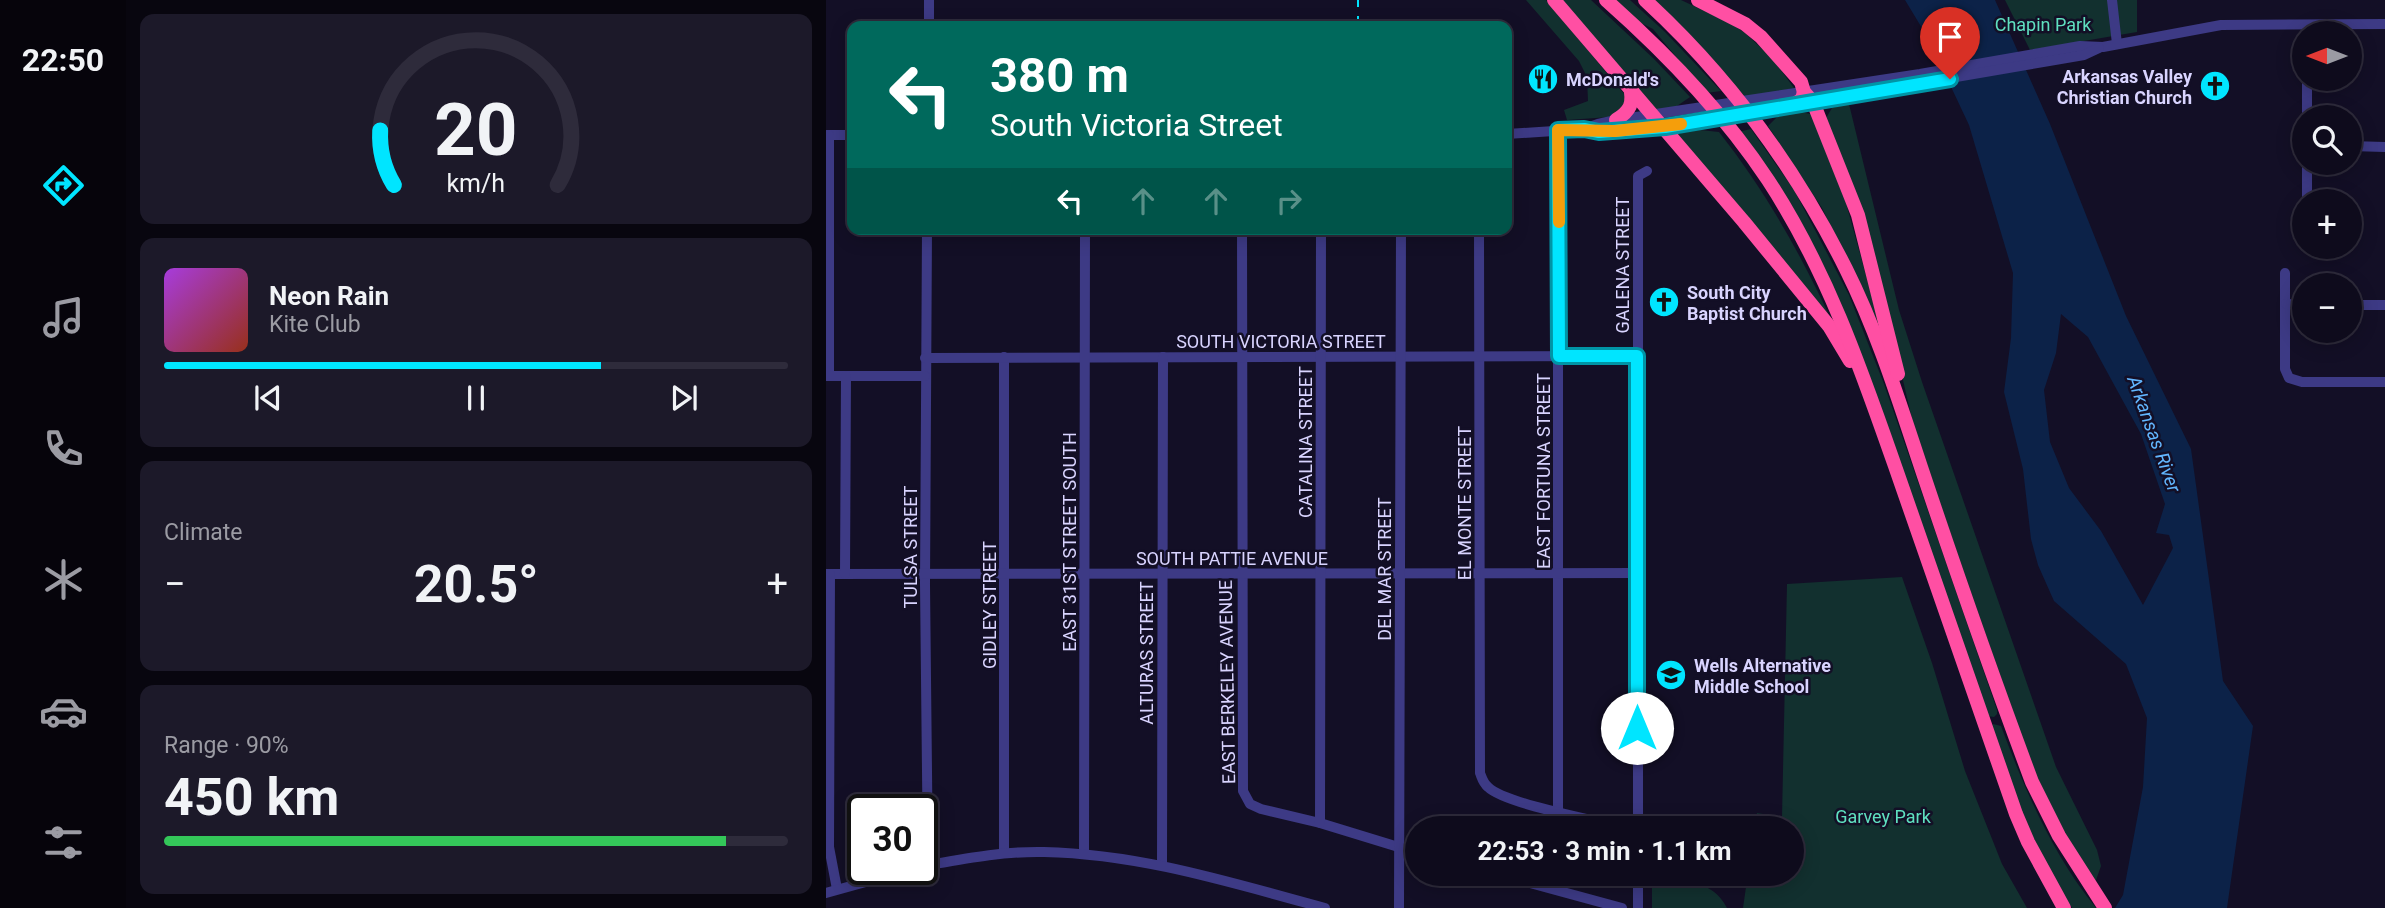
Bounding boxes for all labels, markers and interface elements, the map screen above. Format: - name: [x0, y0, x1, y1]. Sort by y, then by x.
- pin: [1920, 7, 1980, 79]
- park label: Chapin Park: [1995, 14, 2092, 35]
- icon: arrive: [1931, 18, 1969, 56]
- north arrow: [2292, 21, 2362, 91]
- map controls: [2292, 21, 2362, 343]
- text: 22:50: [22, 41, 104, 79]
- text: 380 m: [990, 47, 1129, 104]
- icon: left: [875, 49, 966, 140]
- restaurant icon: McDonald's: [1526, 62, 1560, 96]
- place label: Arkansas Valley Christian Church: [2057, 66, 2193, 108]
- place label: McDonald's: [1566, 69, 1659, 90]
- church icon: Arkansas Valley Christian Church: [2198, 69, 2232, 103]
- text: 20: [434, 87, 518, 173]
- button: search: [2292, 105, 2362, 175]
- text: South Victoria Street: [990, 106, 1283, 144]
- icon: directions: [39, 161, 88, 210]
- text: km/h: [447, 169, 505, 198]
- icon: left: [1051, 182, 1089, 220]
- icon: ahead: [1124, 182, 1162, 220]
- icon: ahead: [1197, 182, 1235, 220]
- icon: right: [1270, 182, 1308, 220]
- button: +: [2292, 189, 2362, 259]
- street label: GALENA STREET: [1612, 196, 1633, 334]
- button: −: [2292, 273, 2362, 343]
- text: Neon Rain: [269, 281, 389, 311]
- place label: South City Baptist Church: [1687, 282, 1807, 324]
- church icon: South City Baptist Church: [1647, 285, 1681, 319]
- icon: music: [39, 293, 88, 342]
- text: Kite Club: [269, 311, 361, 338]
- street label: SOUTH VICTORIA STREET: [1176, 331, 1386, 352]
- street label: CATALINA STREET: [1295, 366, 1316, 518]
- water label: Arkansas River: [2122, 372, 2186, 496]
- street label: EAST FORTUNA STREET: [1533, 373, 1554, 569]
- icon: previous: [249, 379, 287, 417]
- icon: pause: [457, 379, 495, 417]
- icon: next: [665, 379, 703, 417]
- icon: phone: [39, 424, 88, 473]
- street label: EL MONTE STREET: [1454, 426, 1475, 580]
- street label: EAST 31ST STREET SOUTH: [1059, 432, 1080, 652]
- street label: TULSA STREET: [900, 485, 921, 608]
- street label: DEL MAR STREET: [1374, 497, 1395, 641]
- text: Climate: [164, 519, 243, 546]
- street label: GIDLEY STREET: [979, 541, 1000, 669]
- street label: SOUTH PATTIE AVENUE: [1136, 548, 1328, 569]
- text: 20.5°: [414, 554, 539, 615]
- icon: climate: [39, 555, 88, 604]
- text: −: [164, 562, 186, 606]
- text: +: [766, 562, 788, 606]
- street label: EAST BERKELEY AVENUE: [1215, 580, 1239, 784]
- street label: ALTURAS STREET: [1136, 581, 1157, 725]
- place label: Wells Alternative Middle School: [1694, 655, 1831, 697]
- school or university icon: Wells Alternative Middle School: [1654, 658, 1688, 692]
- icon: car: [39, 687, 88, 736]
- position arrow: [1600, 691, 1674, 765]
- text: Range · 90%: [164, 732, 289, 759]
- text: 450 km: [164, 767, 339, 828]
- speed limit sign: 30: [847, 794, 938, 885]
- park label: Garvey Park: [1835, 806, 1932, 827]
- icon: filters: [39, 818, 88, 867]
- text: 22:53 · 3 min · 1.1 km: [1477, 836, 1732, 866]

